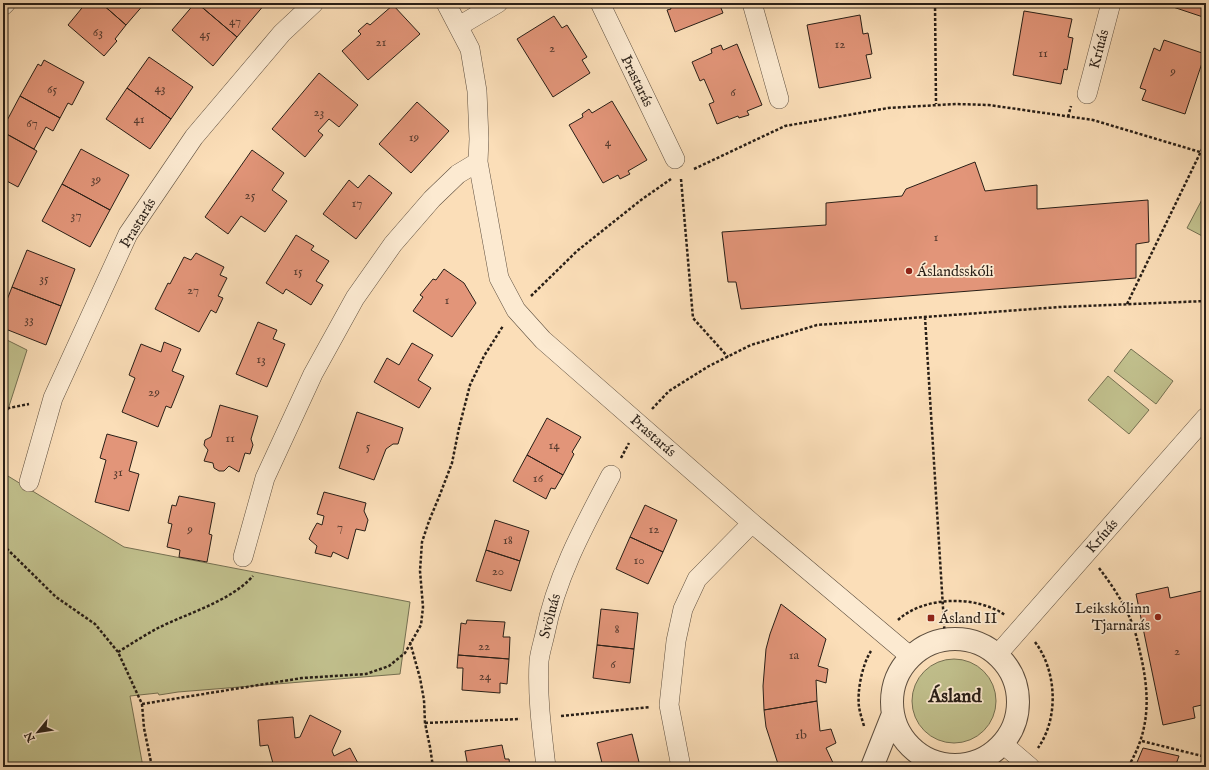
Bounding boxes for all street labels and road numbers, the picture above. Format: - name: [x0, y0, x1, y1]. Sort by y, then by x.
- street label: Kríuás: [1085, 27, 1113, 71]
- street label: Þrastarás: [616, 52, 658, 110]
- street label: Þrastarás: [116, 194, 160, 252]
- street label: Þrastarás: [626, 411, 680, 461]
- street label: Kríuás: [1082, 515, 1122, 557]
- street label: Svöluás: [535, 591, 565, 641]

